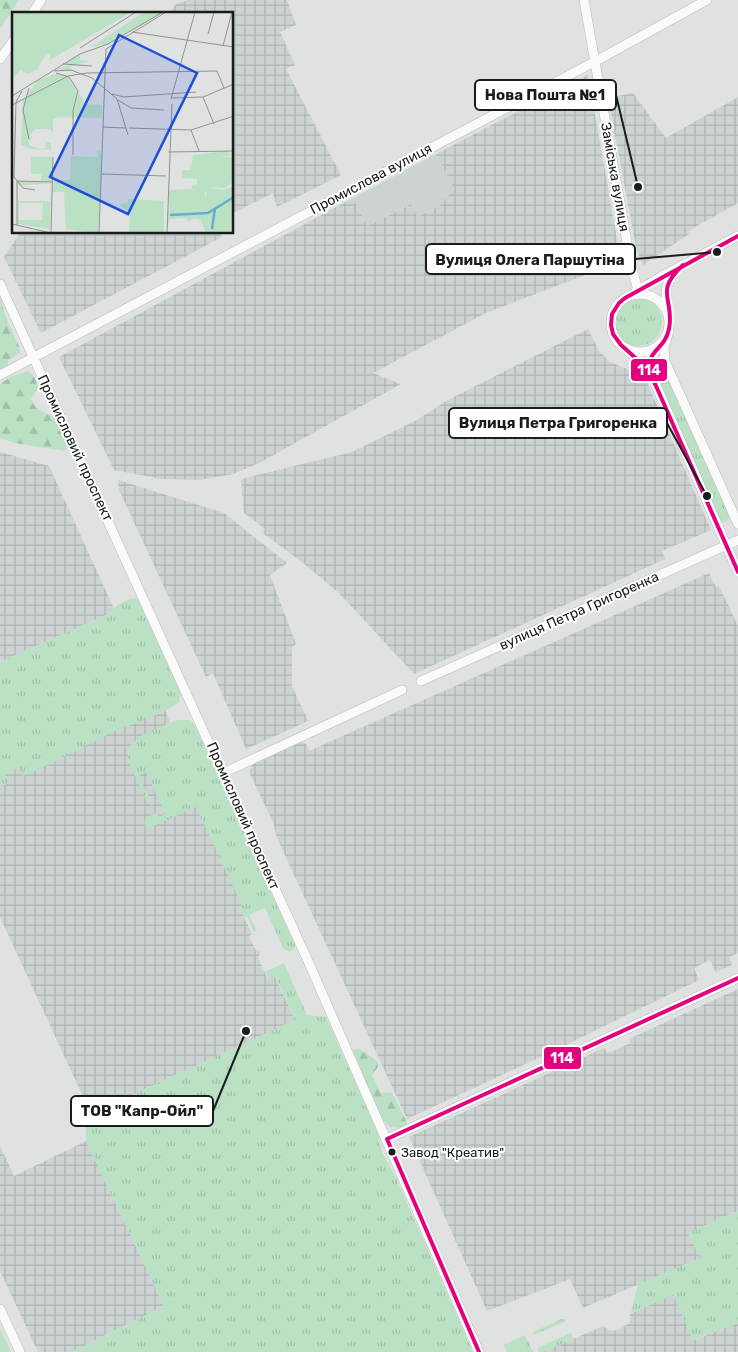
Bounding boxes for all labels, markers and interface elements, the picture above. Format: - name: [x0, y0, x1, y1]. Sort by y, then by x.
- inset map: [12, 12, 234, 234]
- callout: Нова Пошта №1: [475, 80, 616, 110]
- text: Нова Пошта №1: [485, 86, 605, 104]
- street label: Заміська вулиця: [597, 121, 633, 233]
- street label: Промислова вулиця: [307, 140, 435, 218]
- callout: Вулиця Олега Паршутіна: [426, 244, 635, 274]
- text: Вулиця Олега Паршутіна: [435, 251, 625, 269]
- line badge: 114: [630, 358, 668, 382]
- text: 114: [637, 362, 661, 379]
- street label: Промисловий проспект: [34, 372, 116, 524]
- callout: Вулиця Петра Григоренка: [449, 408, 667, 438]
- text: Вулиця Петра Григоренка: [459, 414, 657, 432]
- street label: вулиця Петра Григоренка: [497, 568, 661, 654]
- street label: Промисловий проспект: [203, 740, 283, 892]
- line badge: 114: [543, 1046, 582, 1070]
- text: 114: [550, 1050, 574, 1067]
- callout: ТОВ "Капр-Ойл": [71, 1096, 213, 1126]
- text: ТОВ "Капр-Ойл": [81, 1102, 203, 1120]
- place label: Завод "Креатив": [401, 1145, 504, 1160]
- marker: Завод "Креатив": [387, 1147, 397, 1157]

